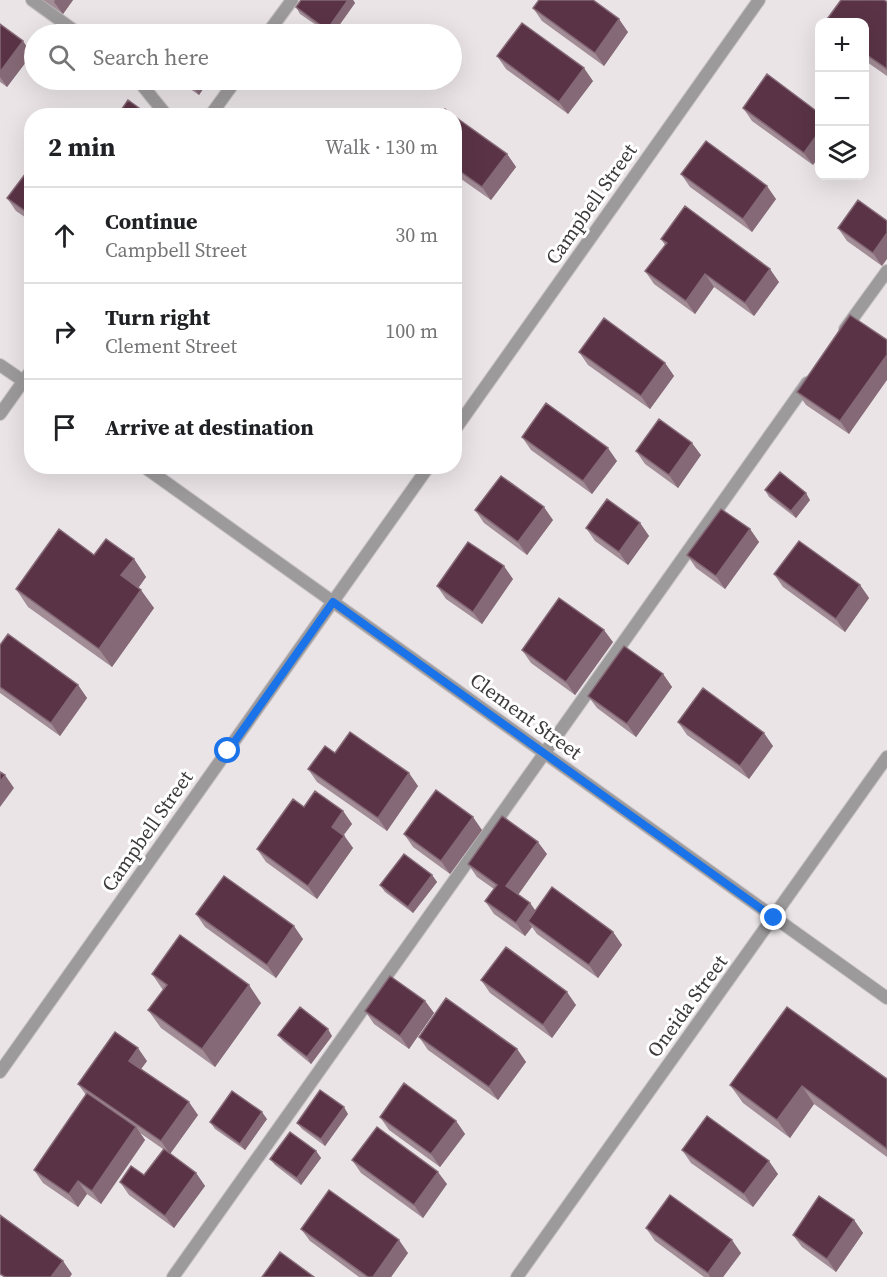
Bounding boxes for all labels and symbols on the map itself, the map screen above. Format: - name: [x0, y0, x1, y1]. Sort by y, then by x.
- street label: Campbell Street: [539, 138, 643, 270]
- street label: Clement Street: [464, 666, 588, 766]
- route start: [214, 737, 240, 763]
- street label: Campbell Street: [95, 765, 199, 897]
- route end: [760, 904, 786, 930]
- street label: Oneida Street: [640, 949, 734, 1063]

